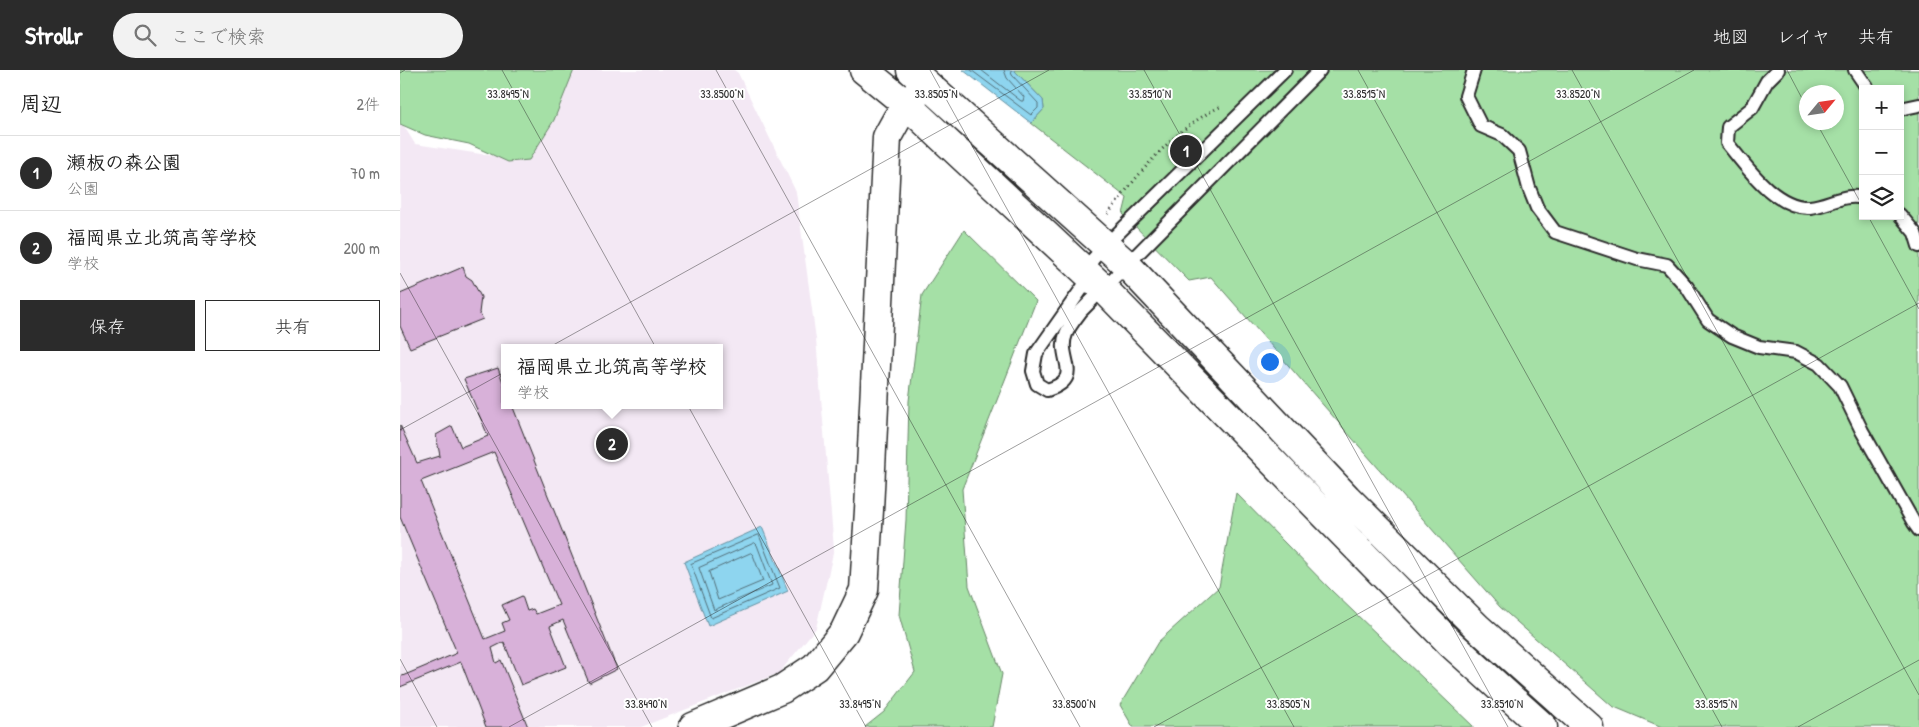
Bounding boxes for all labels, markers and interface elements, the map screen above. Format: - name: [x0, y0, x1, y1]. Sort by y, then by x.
- search box: [113, 13, 463, 58]
- text: Strollr: [25, 19, 83, 51]
- icon: search: [131, 21, 159, 49]
- text: ここで検索: [171, 23, 266, 49]
- text: 地図: [1713, 24, 1749, 49]
- text: レイヤ: [1777, 24, 1830, 49]
- text: 共有: [1858, 24, 1894, 49]
- text: 33.8495°N: [487, 85, 529, 102]
- text: 33.8500°N: [700, 85, 744, 102]
- text: 33.8505°N: [914, 85, 958, 102]
- text: 33.8510°N: [1129, 85, 1171, 102]
- text: 33.8515°N: [1343, 85, 1385, 102]
- text: 33.8520°N: [1556, 85, 1600, 102]
- north arrow: [1799, 85, 1844, 130]
- map controls: [1859, 85, 1904, 220]
- button: +: [1859, 85, 1904, 130]
- text: 周辺: [20, 89, 62, 118]
- text: 2件: [357, 93, 380, 115]
- button: −: [1859, 130, 1904, 175]
- pin: 1: [1170, 132, 1202, 170]
- text: 瀬板の森公園: [67, 149, 181, 175]
- text: 1: [33, 162, 39, 184]
- text: 70 m: [350, 162, 380, 184]
- button: layers: [1859, 175, 1904, 220]
- text: 公園: [67, 177, 99, 199]
- text: 福岡県立北筑高等学校: [67, 224, 257, 250]
- text: 2: [32, 237, 40, 259]
- text: 200 m: [344, 237, 380, 259]
- text: 学校: [67, 252, 99, 274]
- button: 保存: [20, 300, 195, 351]
- button: 共有: [205, 300, 380, 351]
- popup: [501, 344, 723, 409]
- your location: [1257, 349, 1283, 375]
- text: 福岡県立北筑高等学校: [517, 353, 707, 379]
- text: 学校: [517, 381, 549, 403]
- pin: 2: [596, 425, 628, 463]
- text: 33.8490°N: [625, 695, 667, 712]
- text: 33.8495°N: [839, 695, 881, 712]
- text: 33.8500°N: [1052, 695, 1096, 712]
- text: 33.8505°N: [1266, 695, 1310, 712]
- text: 33.8510°N: [1481, 695, 1523, 712]
- text: 33.8515°N: [1695, 695, 1737, 712]

